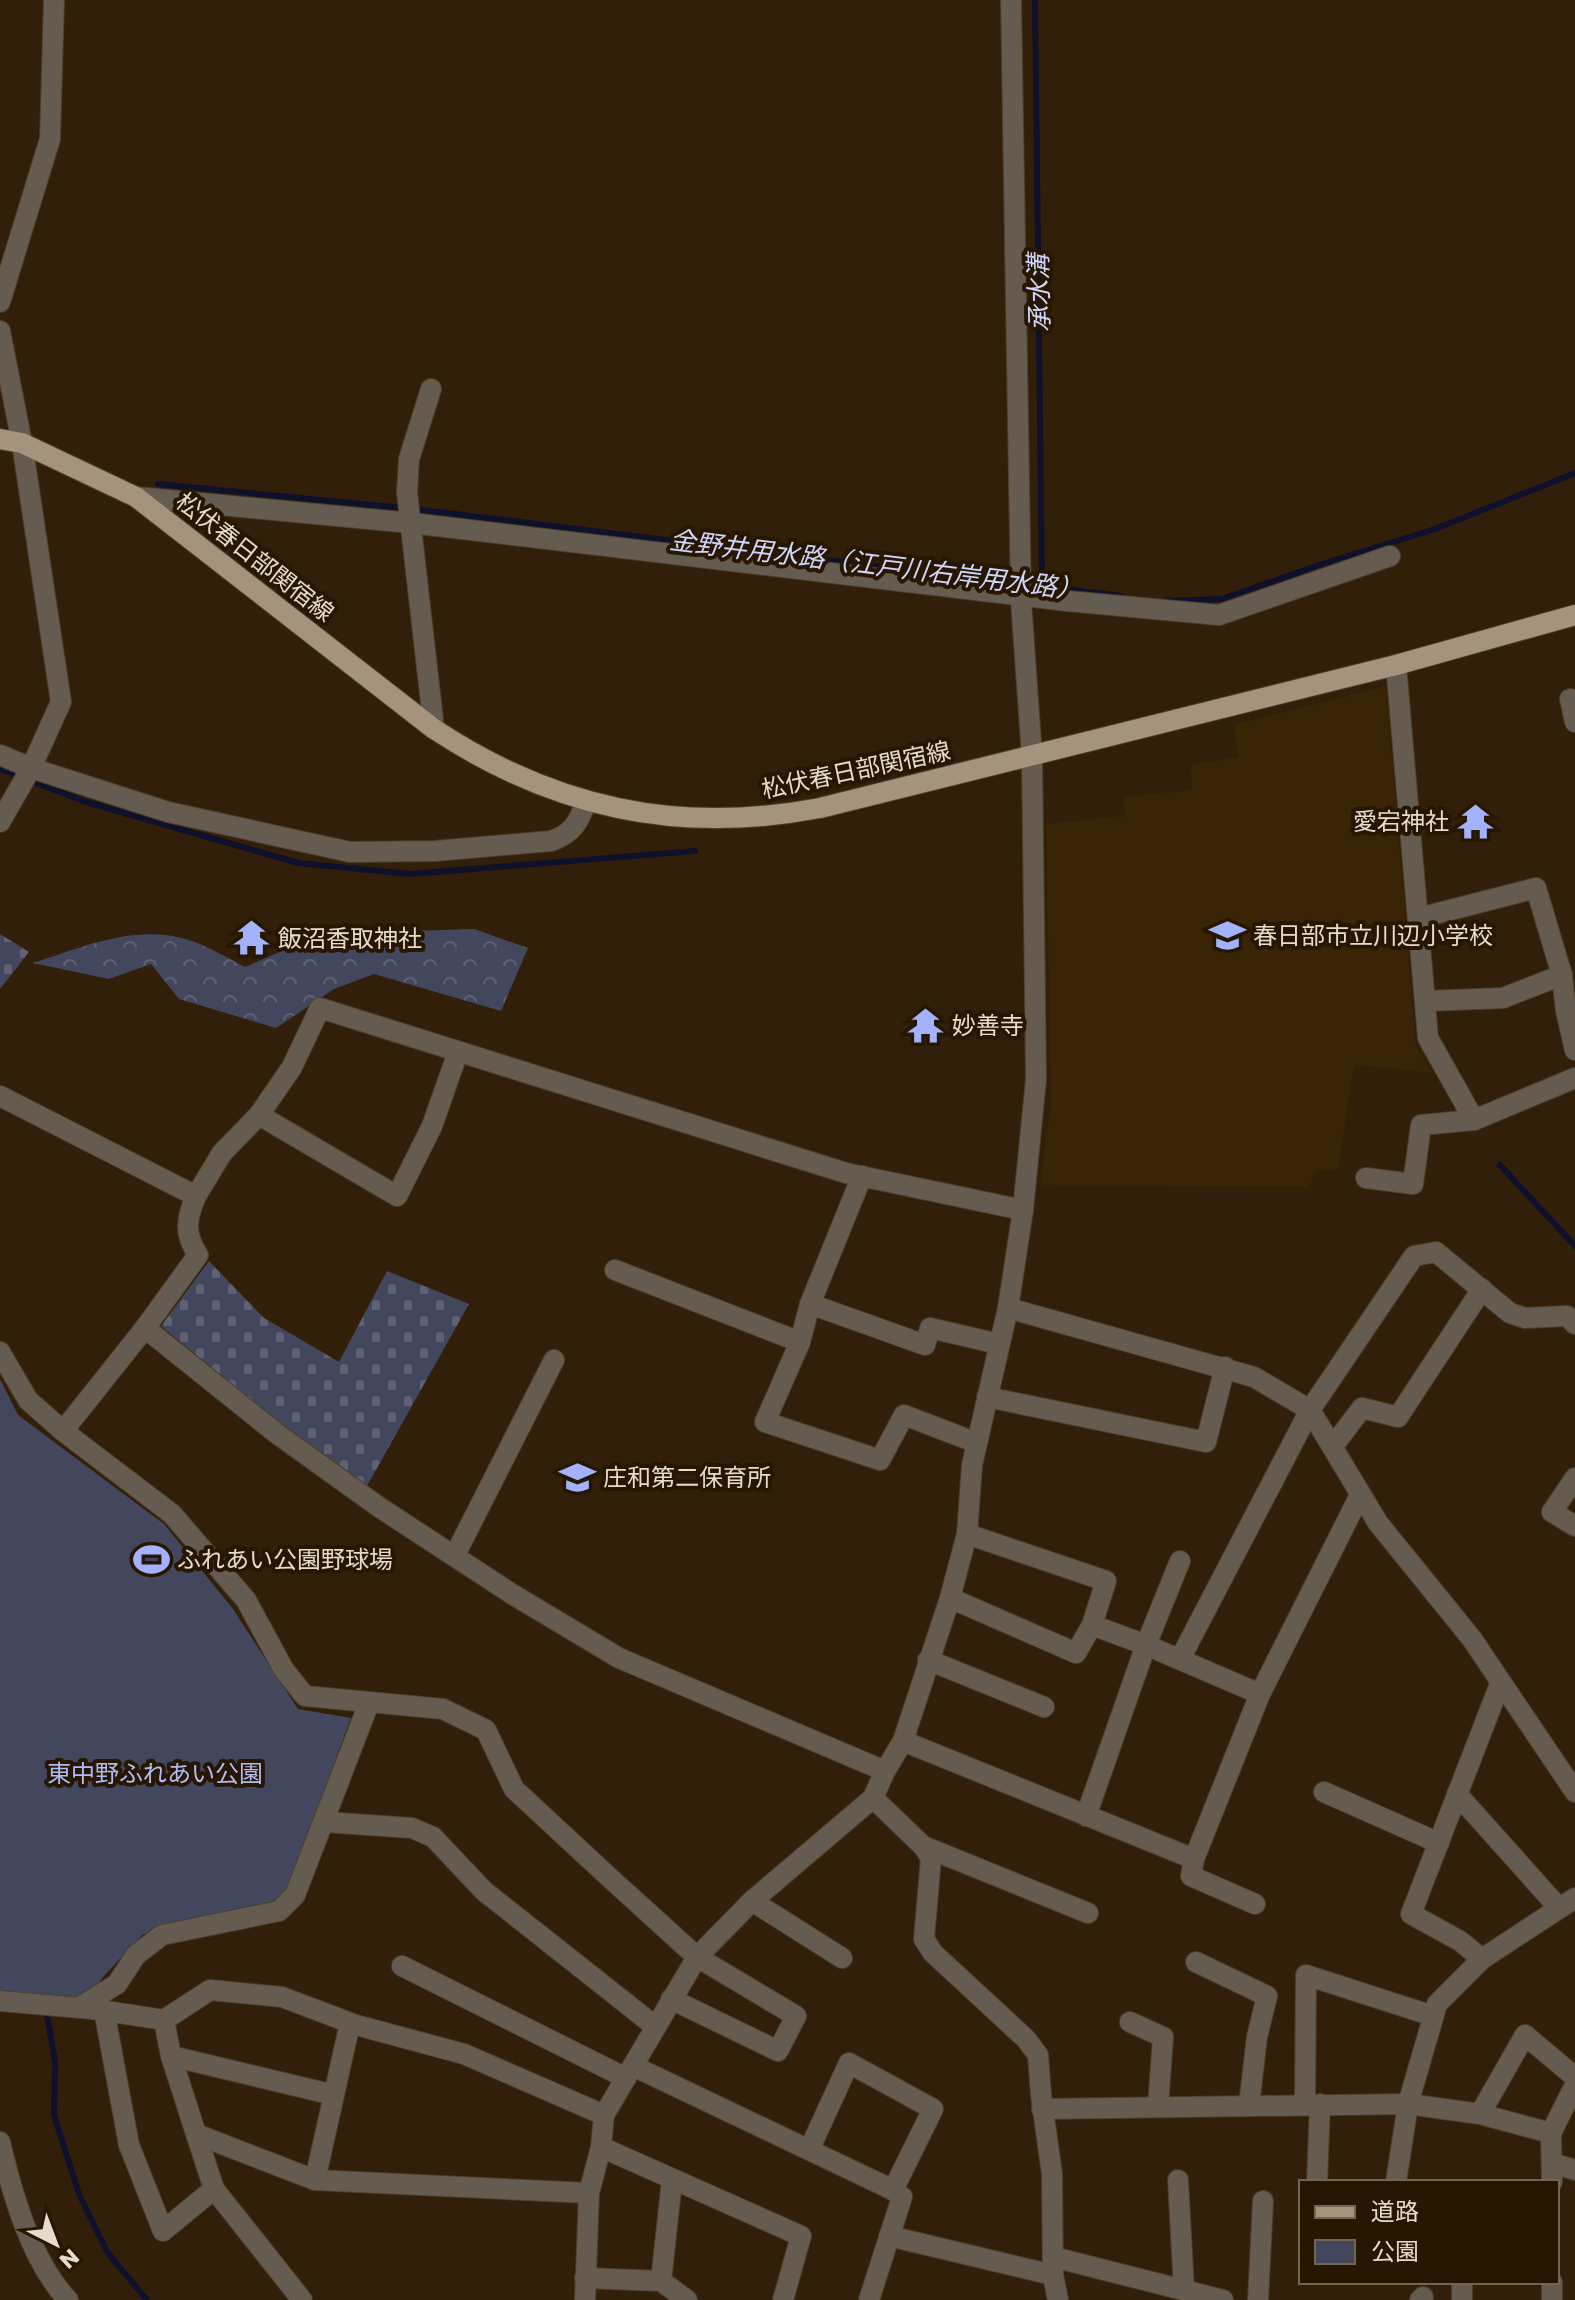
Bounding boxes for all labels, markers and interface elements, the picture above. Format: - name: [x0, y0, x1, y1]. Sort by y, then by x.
- water label: 承水溝: [1020, 250, 1058, 332]
- street label: 松伏春日部関宿線: [169, 485, 341, 629]
- water label: 金野井用水路（江戸川右岸用水路）: [667, 522, 1085, 608]
- street label: 松伏春日部関宿線: [759, 734, 953, 806]
- temple icon: 愛宕神社: [1456, 802, 1494, 840]
- place label: 愛宕神社: [1353, 805, 1449, 838]
- school or university icon: 春日部市立川辺小学校: [1208, 916, 1246, 954]
- temple icon: 飯沼香取神社: [233, 919, 271, 957]
- place label: 春日部市立川辺小学校: [1253, 919, 1493, 952]
- place label: 飯沼香取神社: [278, 922, 422, 955]
- temple icon: 妙善寺: [907, 1006, 945, 1044]
- place label: 妙善寺: [952, 1009, 1024, 1042]
- school or university icon: 庄和第二保育所: [558, 1458, 596, 1496]
- place label: 庄和第二保育所: [603, 1461, 771, 1494]
- sports icon: ふれあい公園野球場: [132, 1540, 170, 1578]
- place label: ふれあい公園野球場: [177, 1543, 393, 1576]
- park label: 東中野ふれあい公園: [47, 1757, 263, 1790]
- legend: [1299, 2180, 1559, 2284]
- text: 道路: [1371, 2195, 1419, 2228]
- north arrow: [16, 2204, 96, 2284]
- text: 公園: [1371, 2235, 1419, 2268]
- text: N: [53, 2241, 86, 2276]

